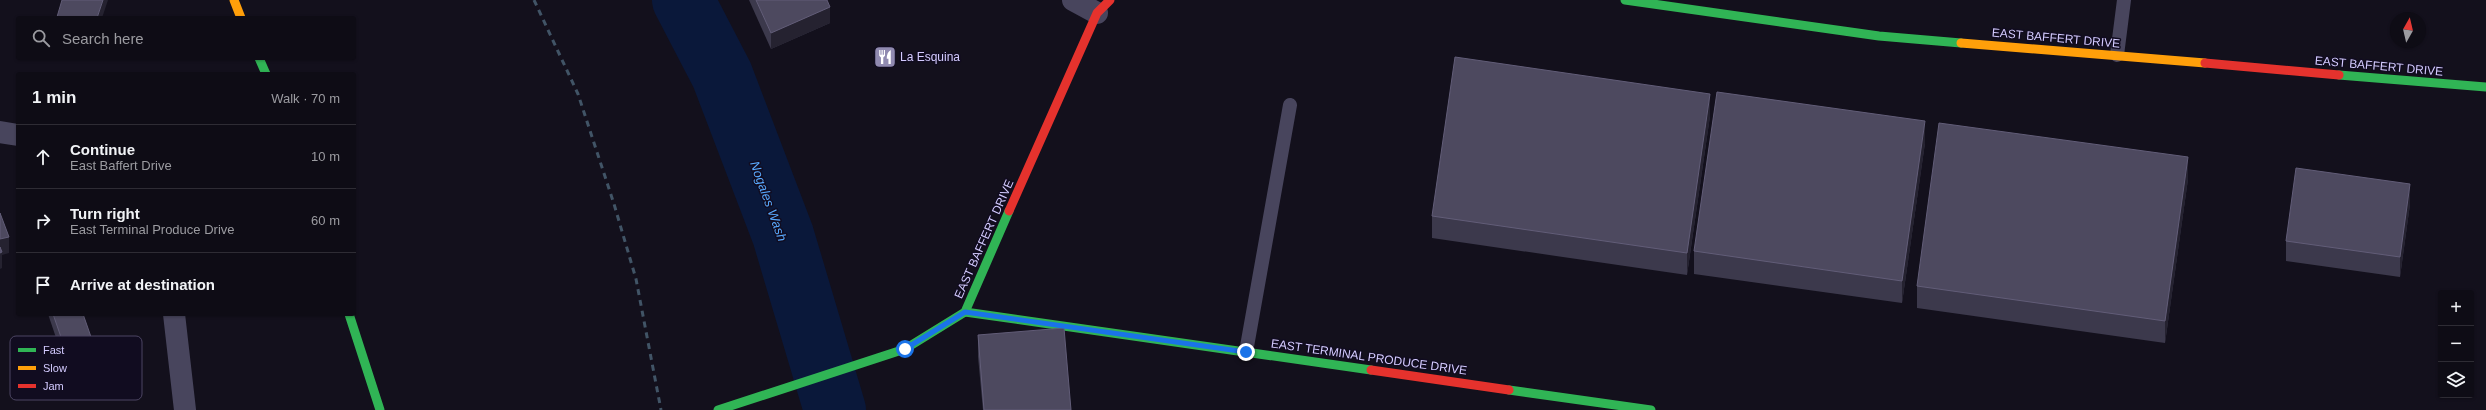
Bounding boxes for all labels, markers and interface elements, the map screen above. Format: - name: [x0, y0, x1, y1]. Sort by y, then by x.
- north arrow: [2390, 12, 2426, 48]
- search box: [16, 16, 356, 60]
- street label: EAST BAFFERT DRIVE: [1991, 25, 2121, 51]
- icon: search: [30, 27, 52, 49]
- text: Search here: [62, 30, 144, 47]
- restaurant icon: La Esquina: [872, 44, 898, 70]
- place label: La Esquina: [900, 50, 960, 64]
- street label: EAST BAFFERT DRIVE: [2314, 53, 2444, 79]
- text: 1 min: [32, 88, 76, 107]
- text: Walk · 70 m: [271, 91, 340, 106]
- text: Continue: [70, 141, 135, 158]
- icon: ahead: [32, 146, 54, 168]
- text: 10 m: [311, 149, 340, 164]
- text: East Baffert Drive: [70, 158, 172, 173]
- water label: Nogales Wash: [747, 159, 790, 243]
- street label: EAST BAFFERT DRIVE: [951, 177, 1017, 301]
- text: Turn right: [70, 205, 140, 222]
- icon: right: [32, 210, 54, 232]
- text: 60 m: [311, 213, 340, 228]
- text: East Terminal Produce Drive: [70, 222, 235, 237]
- icon: arrive: [32, 274, 54, 296]
- text: Arrive at destination: [70, 276, 215, 293]
- map controls: [2438, 290, 2474, 398]
- button: +: [2438, 290, 2474, 326]
- button: −: [2438, 326, 2474, 362]
- legend: [10, 336, 142, 400]
- street label: EAST TERMINAL PRODUCE DRIVE: [1270, 336, 1468, 378]
- route start: [896, 340, 914, 358]
- route end: [1237, 343, 1255, 361]
- text: Fast: [43, 344, 64, 356]
- text: Slow: [43, 362, 67, 374]
- button: layers: [2438, 362, 2474, 398]
- text: Jam: [43, 380, 64, 392]

